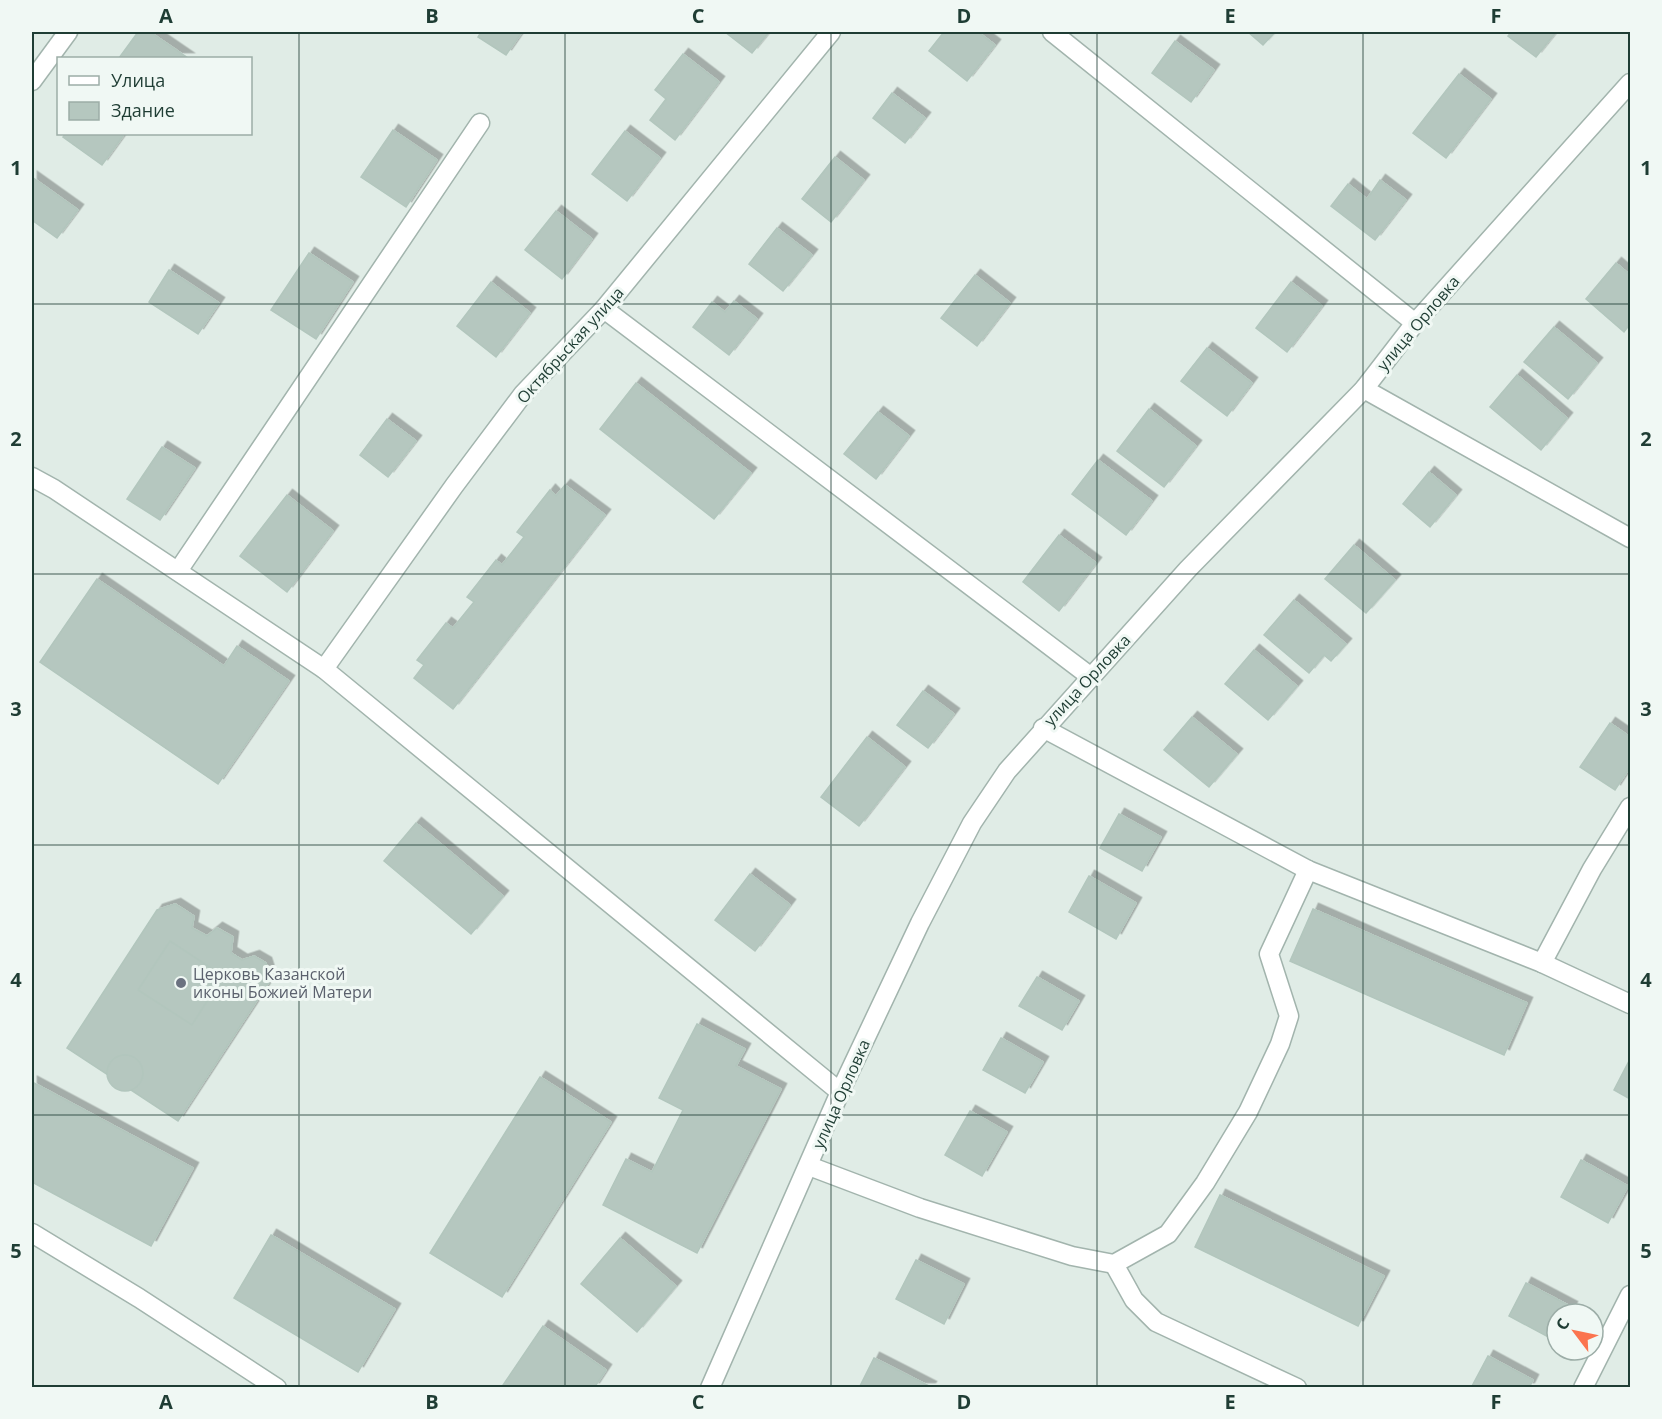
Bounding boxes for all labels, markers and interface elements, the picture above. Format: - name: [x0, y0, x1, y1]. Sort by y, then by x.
- text: A: [159, 2, 173, 29]
- text: B: [425, 2, 439, 29]
- text: C: [692, 2, 705, 29]
- text: D: [957, 2, 971, 29]
- text: E: [1224, 2, 1236, 29]
- text: F: [1491, 2, 1501, 29]
- legend: [57, 57, 252, 135]
- text: Улица: [111, 68, 165, 92]
- text: Здание: [111, 98, 175, 122]
- text: 1: [10, 154, 22, 181]
- text: 1: [1640, 154, 1652, 181]
- street label: улица Орловка: [1372, 271, 1464, 375]
- street label: Октябрьская улица: [512, 282, 628, 408]
- text: 2: [10, 425, 22, 452]
- text: 2: [1640, 425, 1652, 452]
- street label: улица Орловка: [1039, 629, 1135, 731]
- text: 3: [10, 695, 22, 722]
- text: 3: [1640, 695, 1652, 722]
- place label: Церковь Казанской иконы Божией Матери: [193, 963, 372, 1003]
- text: 4: [10, 966, 22, 993]
- text: 4: [1640, 966, 1652, 993]
- marker: Церковь Казанской иконы Божией Матери: [174, 976, 188, 990]
- street label: улица Орловка: [807, 1036, 875, 1152]
- text: 5: [10, 1237, 22, 1264]
- text: 5: [1640, 1237, 1652, 1264]
- north arrow: [1545, 1302, 1605, 1362]
- text: С: [1550, 1314, 1574, 1334]
- text: A: [159, 1388, 173, 1415]
- text: B: [425, 1388, 439, 1415]
- text: C: [692, 1388, 705, 1415]
- text: D: [957, 1388, 971, 1415]
- text: E: [1224, 1388, 1236, 1415]
- text: F: [1491, 1388, 1501, 1415]

